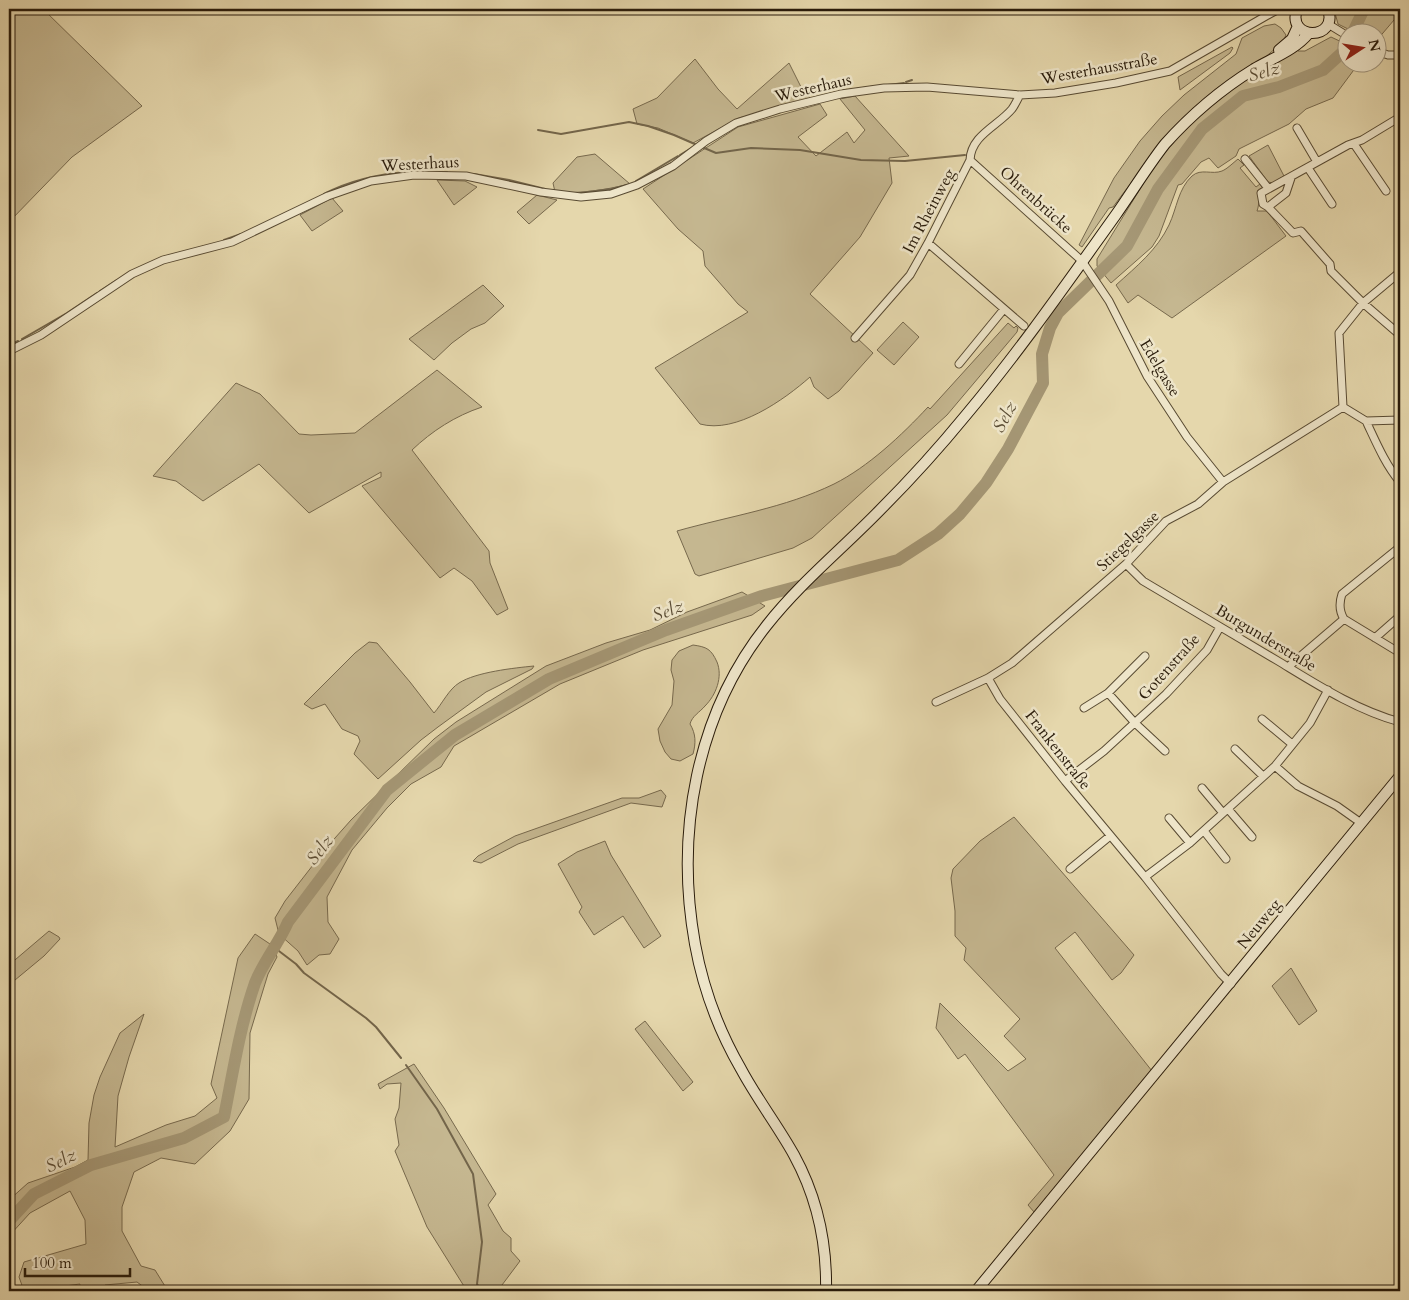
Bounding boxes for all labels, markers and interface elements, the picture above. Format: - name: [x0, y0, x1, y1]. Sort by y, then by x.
- north arrow: [1336, 22, 1386, 72]
- text: N: [1364, 37, 1385, 53]
- street label: Westerhausstraße: [1038, 48, 1159, 90]
- water label: Selz: [1245, 56, 1283, 88]
- street label: Westerhaus: [771, 68, 854, 108]
- street label: Westerhaus: [379, 151, 460, 177]
- street label: Ohrenbrücke: [995, 161, 1077, 239]
- street label: Im Rheinweg: [897, 165, 961, 257]
- street label: Edelgasse: [1134, 335, 1186, 401]
- water label: Selz: [986, 397, 1024, 437]
- street label: Stiegelgasse: [1092, 506, 1164, 576]
- water label: Selz: [649, 594, 687, 628]
- street label: Burgunderstraße: [1212, 599, 1320, 677]
- street label: Gotenstraße: [1133, 629, 1205, 705]
- street label: Frankenstraße: [1020, 705, 1096, 795]
- water label: Selz: [300, 830, 340, 870]
- street label: Neuweg: [1232, 894, 1286, 954]
- water label: Selz: [41, 1143, 81, 1179]
- scale bar: [25, 1245, 130, 1277]
- text: 100 m: [32, 1253, 72, 1273]

